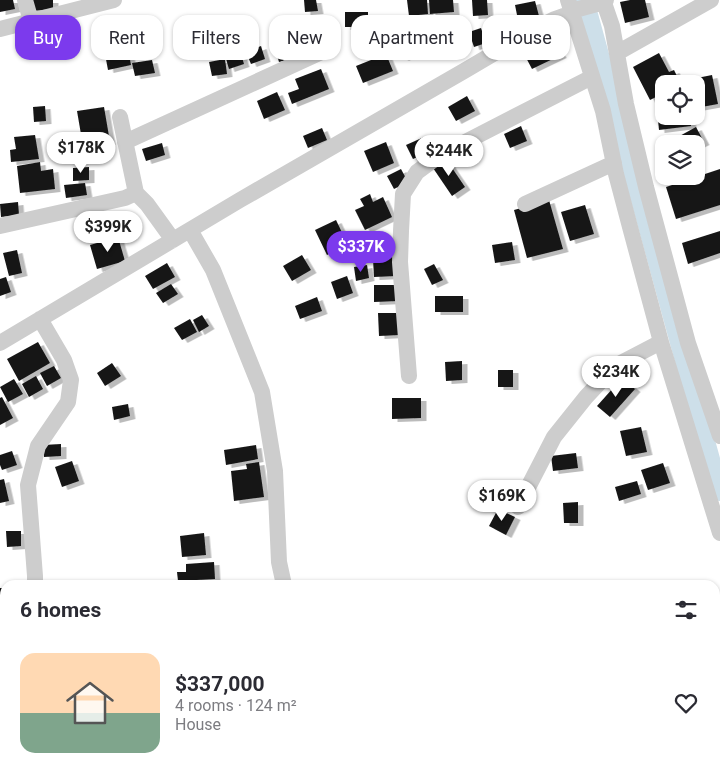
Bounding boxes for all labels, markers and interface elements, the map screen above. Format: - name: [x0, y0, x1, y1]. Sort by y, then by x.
- chip: Buy: [15, 15, 81, 60]
- chip: Rent: [91, 15, 163, 60]
- chip: Filters: [173, 15, 259, 60]
- chip: New: [269, 15, 341, 60]
- chip: Apartment: [351, 15, 472, 60]
- chip: House: [482, 15, 570, 60]
- map controls: [655, 75, 705, 185]
- button: locate: [655, 75, 705, 125]
- pin: $178K: [46, 132, 116, 174]
- pin: $244K: [414, 134, 484, 177]
- button: layers: [655, 135, 705, 185]
- text: $178K: [58, 138, 104, 157]
- text: $244K: [426, 141, 472, 160]
- pin: $399K: [73, 210, 143, 253]
- text: $399K: [85, 217, 131, 236]
- pin: $337K: [326, 230, 396, 273]
- text: $337K: [338, 237, 384, 256]
- pin: $234K: [581, 356, 651, 398]
- text: $234K: [593, 362, 639, 381]
- pin: $169K: [467, 480, 537, 522]
- text: $169K: [479, 486, 525, 505]
- icon: filters: [672, 596, 700, 624]
- text: 6 homes: [20, 598, 101, 622]
- text: $337,000: [175, 672, 265, 696]
- icon: home: [60, 673, 120, 733]
- icon: heart: [672, 689, 700, 717]
- text: 4 rooms · 124 m²: [175, 696, 297, 715]
- text: House: [175, 715, 221, 734]

